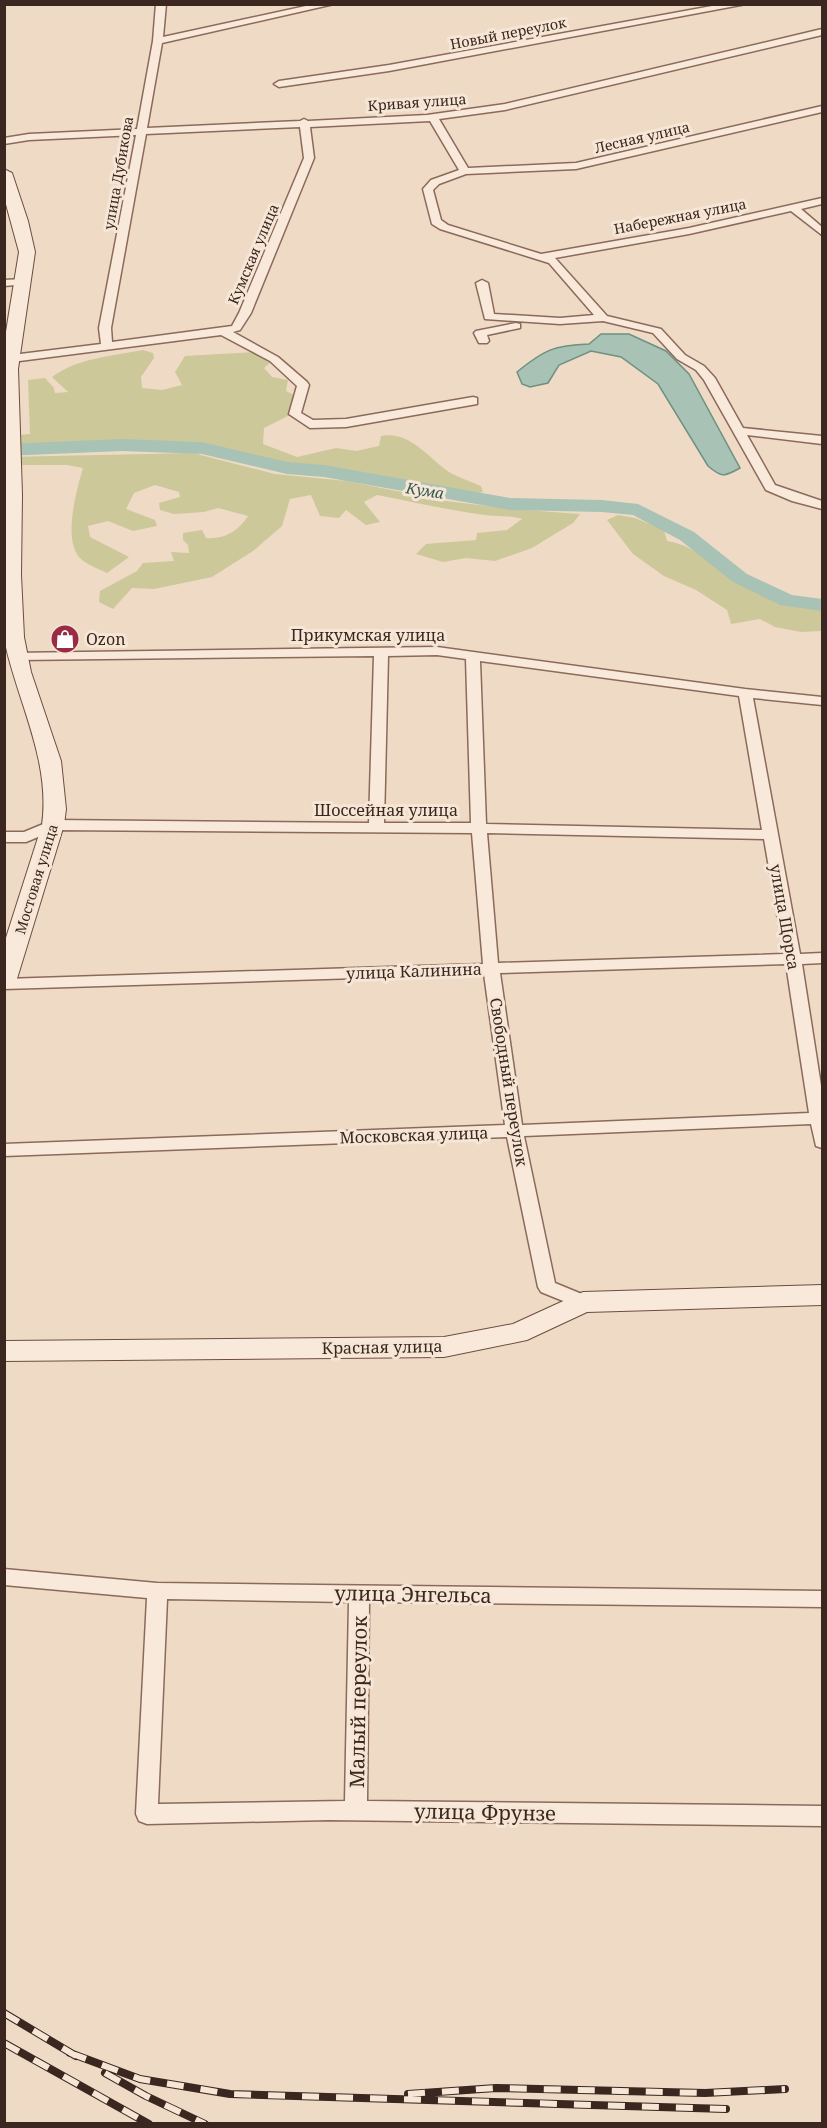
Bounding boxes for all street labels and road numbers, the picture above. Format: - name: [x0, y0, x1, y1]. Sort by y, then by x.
- street label: Новый переулок: [448, 12, 568, 54]
- street label: Кривая улица: [367, 89, 467, 115]
- street label: улица Дубикова: [99, 115, 137, 231]
- street label: Лесная улица: [593, 117, 691, 157]
- street label: Набережная улица: [612, 194, 748, 238]
- street label: Кумская улица: [223, 201, 283, 307]
- street label: Прикумская улица: [291, 624, 445, 646]
- street label: Шоссейная улица: [314, 799, 458, 821]
- street label: Мостовая улица: [10, 821, 62, 936]
- street label: улица Щорса: [765, 862, 805, 972]
- street label: улица Калинина: [346, 958, 482, 984]
- street label: Свободный переулок: [485, 996, 533, 1169]
- street label: Московская улица: [339, 1121, 489, 1149]
- street label: Красная улица: [321, 1335, 443, 1359]
- street label: улица Энгельса: [334, 1579, 492, 1609]
- street label: Малый переулок: [343, 1616, 373, 1788]
- street label: улица Фрунзе: [414, 1797, 556, 1827]

